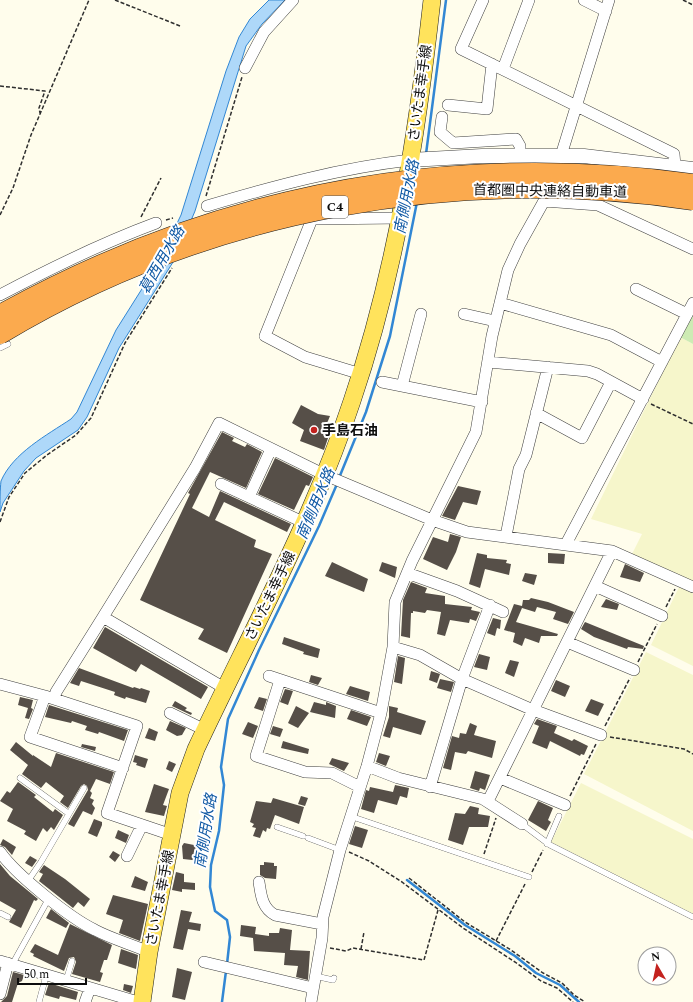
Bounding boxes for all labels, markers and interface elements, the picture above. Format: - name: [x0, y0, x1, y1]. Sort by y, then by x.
- street label: さいたま幸手線: [403, 43, 437, 143]
- water label: 南側用水路: [389, 156, 426, 236]
- street label: 首都圏中央連絡自動車道: [473, 179, 627, 203]
- road number: C4: [322, 196, 348, 218]
- water label: 葛西用水路: [133, 220, 192, 298]
- place label: 手島石油: [322, 420, 378, 441]
- marker: 手島石油: [309, 425, 319, 435]
- water label: 南側用水路: [291, 463, 342, 543]
- street label: さいたま幸手線: [239, 548, 301, 644]
- water label: 南側用水路: [189, 790, 224, 870]
- street label: さいたま幸手線: [140, 848, 180, 948]
- north arrow: [637, 946, 677, 986]
- text: N: [650, 948, 661, 966]
- scale bar: [18, 960, 86, 986]
- text: 50 m: [24, 965, 49, 984]

